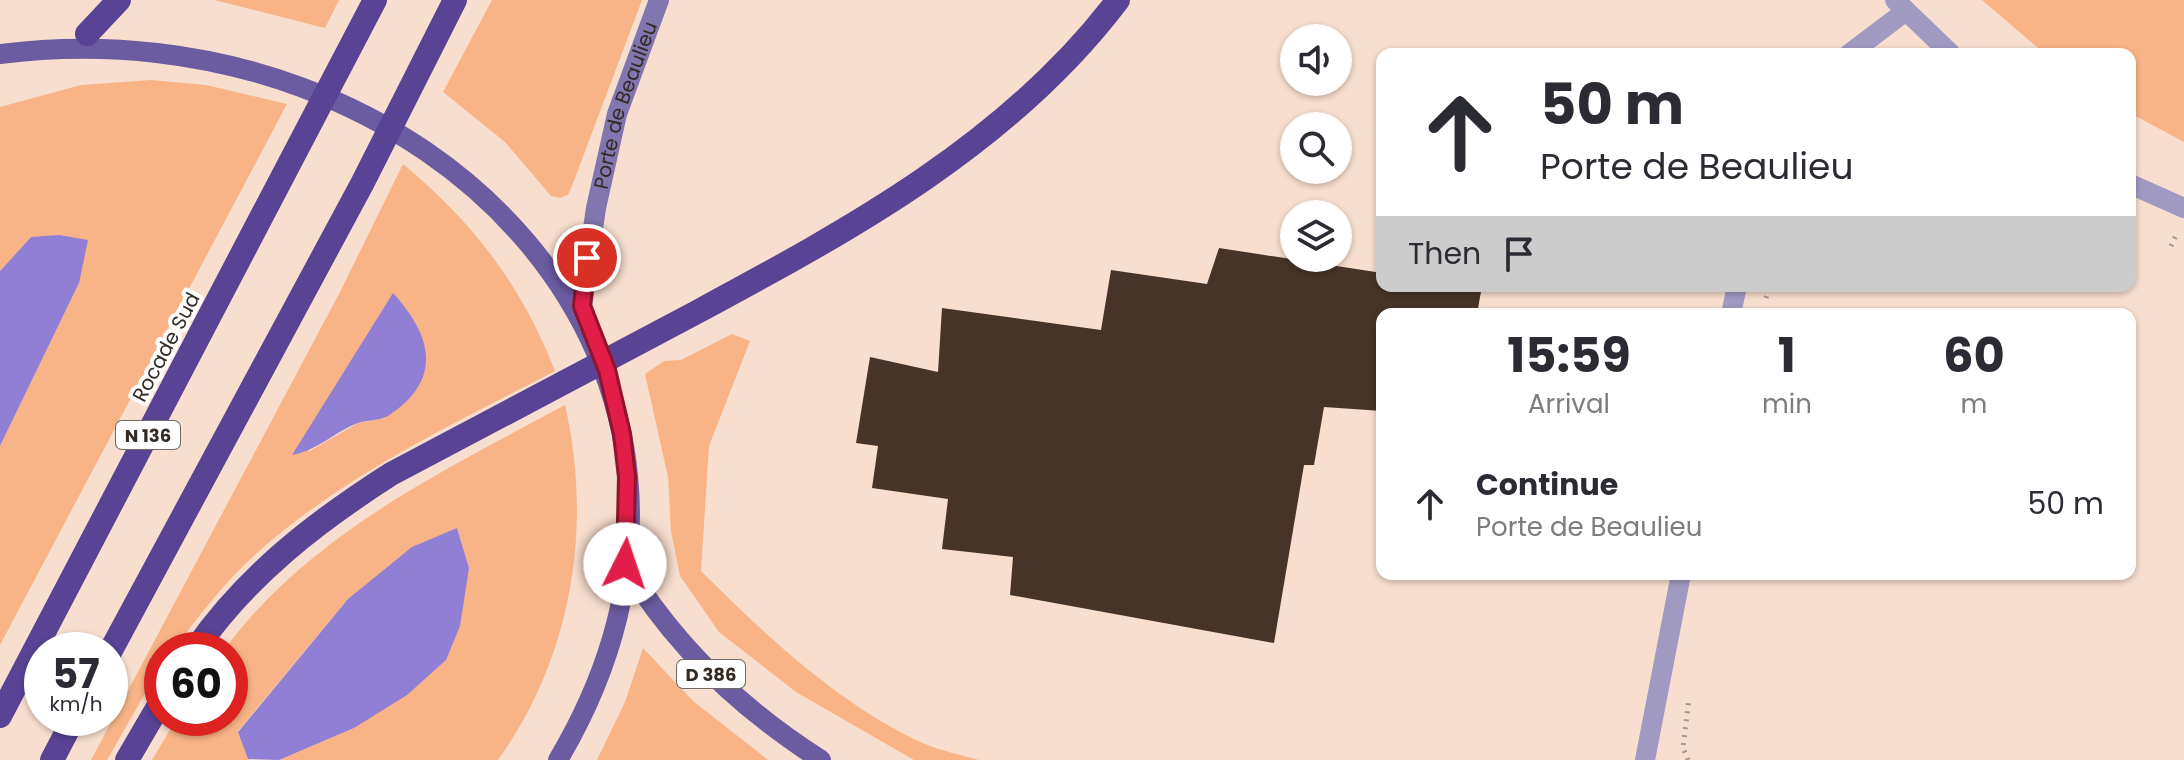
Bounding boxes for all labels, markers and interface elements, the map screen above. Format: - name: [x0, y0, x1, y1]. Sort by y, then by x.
- street label: Porte de Beaulieu: [587, 17, 664, 192]
- map controls: [1280, 24, 1352, 272]
- button: sound: [1280, 24, 1352, 96]
- text: 50 m: [1540, 65, 1684, 144]
- icon: ahead: [1408, 80, 1512, 184]
- button: search: [1280, 112, 1352, 184]
- text: Porte de Beaulieu: [1540, 141, 1853, 192]
- button: layers: [1280, 200, 1352, 272]
- pin: [553, 224, 621, 292]
- text: Then: [1408, 232, 1481, 275]
- icon: arrive: [1497, 232, 1541, 276]
- icon: arrive: [565, 236, 609, 280]
- street label: Rocade Sud: [125, 287, 207, 407]
- text: 15:59: [1507, 322, 1631, 389]
- text: 1: [1778, 322, 1796, 389]
- text: 60: [1943, 322, 2005, 389]
- text: Arrival: [1528, 386, 1610, 422]
- text: min: [1762, 386, 1812, 422]
- text: m: [1961, 386, 1987, 422]
- road number: N 136: [116, 421, 180, 449]
- text: Continue: [1476, 463, 1618, 506]
- icon: ahead: [1408, 482, 1452, 526]
- text: 50 m: [2027, 482, 2104, 525]
- text: Porte de Beaulieu: [1476, 509, 1702, 545]
- position arrow: [583, 522, 667, 606]
- speed limit sign: 60: [144, 632, 248, 736]
- text: 57: [52, 646, 100, 702]
- road number: D 386: [677, 660, 745, 688]
- text: km/h: [49, 690, 103, 718]

